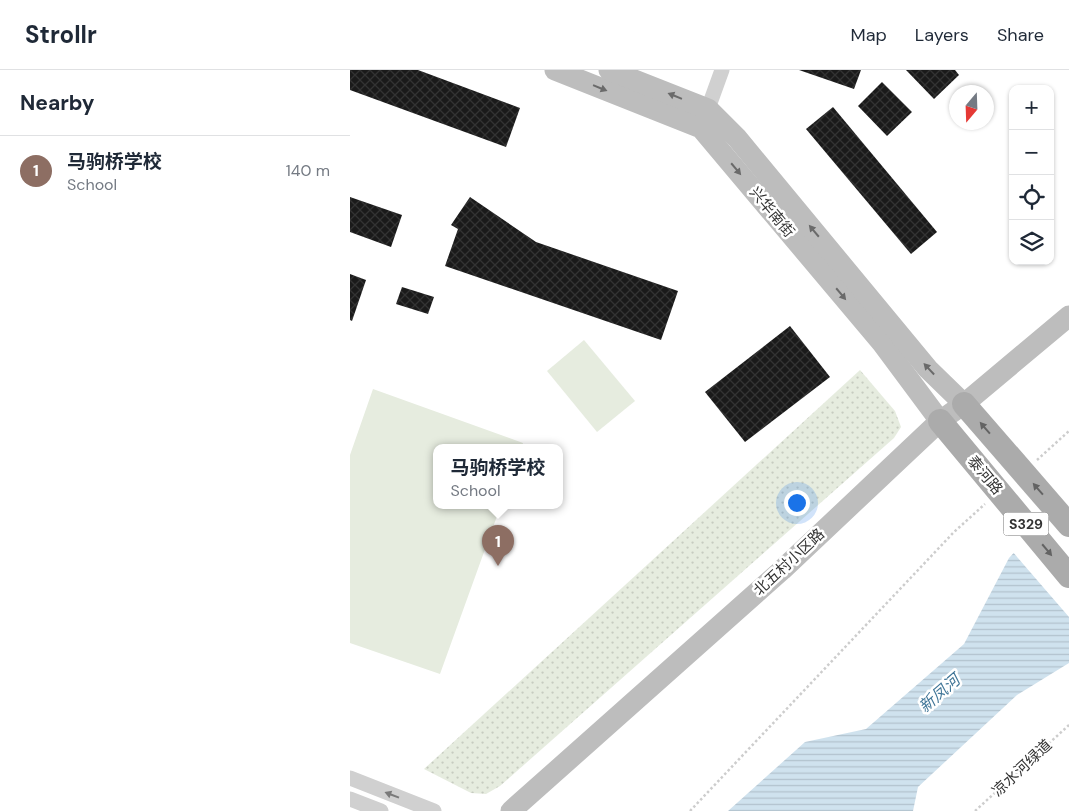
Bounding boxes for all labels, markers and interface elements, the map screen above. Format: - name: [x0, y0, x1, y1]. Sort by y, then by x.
- text: Strollr: [25, 19, 97, 50]
- text: Map: [851, 23, 887, 47]
- text: Layers: [915, 23, 969, 47]
- text: Share: [997, 23, 1044, 47]
- one-way arrow: [593, 85, 608, 92]
- north arrow: [949, 85, 994, 130]
- map controls: [1009, 85, 1054, 265]
- button: +: [1009, 85, 1054, 130]
- text: Nearby: [20, 89, 94, 117]
- one-way arrow: [667, 92, 682, 100]
- button: −: [1009, 130, 1054, 175]
- text: 马驹桥学校: [67, 149, 162, 174]
- text: 1: [33, 160, 39, 181]
- text: 140 m: [286, 160, 330, 181]
- one-way arrow: [730, 163, 742, 175]
- text: School: [67, 174, 117, 195]
- button: locate: [1009, 175, 1054, 220]
- street label: 兴华南街: [745, 183, 799, 241]
- button: layers: [1009, 220, 1054, 265]
- one-way arrow: [809, 225, 820, 237]
- one-way arrow: [835, 287, 846, 300]
- one-way arrow: [923, 364, 935, 376]
- one-way arrow: [979, 423, 991, 435]
- popup: [433, 444, 563, 509]
- street label: 泰河路: [963, 451, 1007, 499]
- text: 马驹桥学校: [450, 455, 546, 480]
- text: School: [450, 480, 501, 501]
- one-way arrow: [1032, 483, 1043, 496]
- your location: [784, 490, 810, 516]
- road number: S329: [1004, 512, 1048, 536]
- street label: 北五村小区路: [749, 524, 829, 600]
- pin: 1: [482, 525, 514, 566]
- one-way arrow: [1042, 543, 1053, 556]
- water label: 新凤河: [914, 668, 967, 717]
- street label: 凉水河绿道: [988, 735, 1056, 801]
- one-way arrow: [385, 790, 399, 798]

